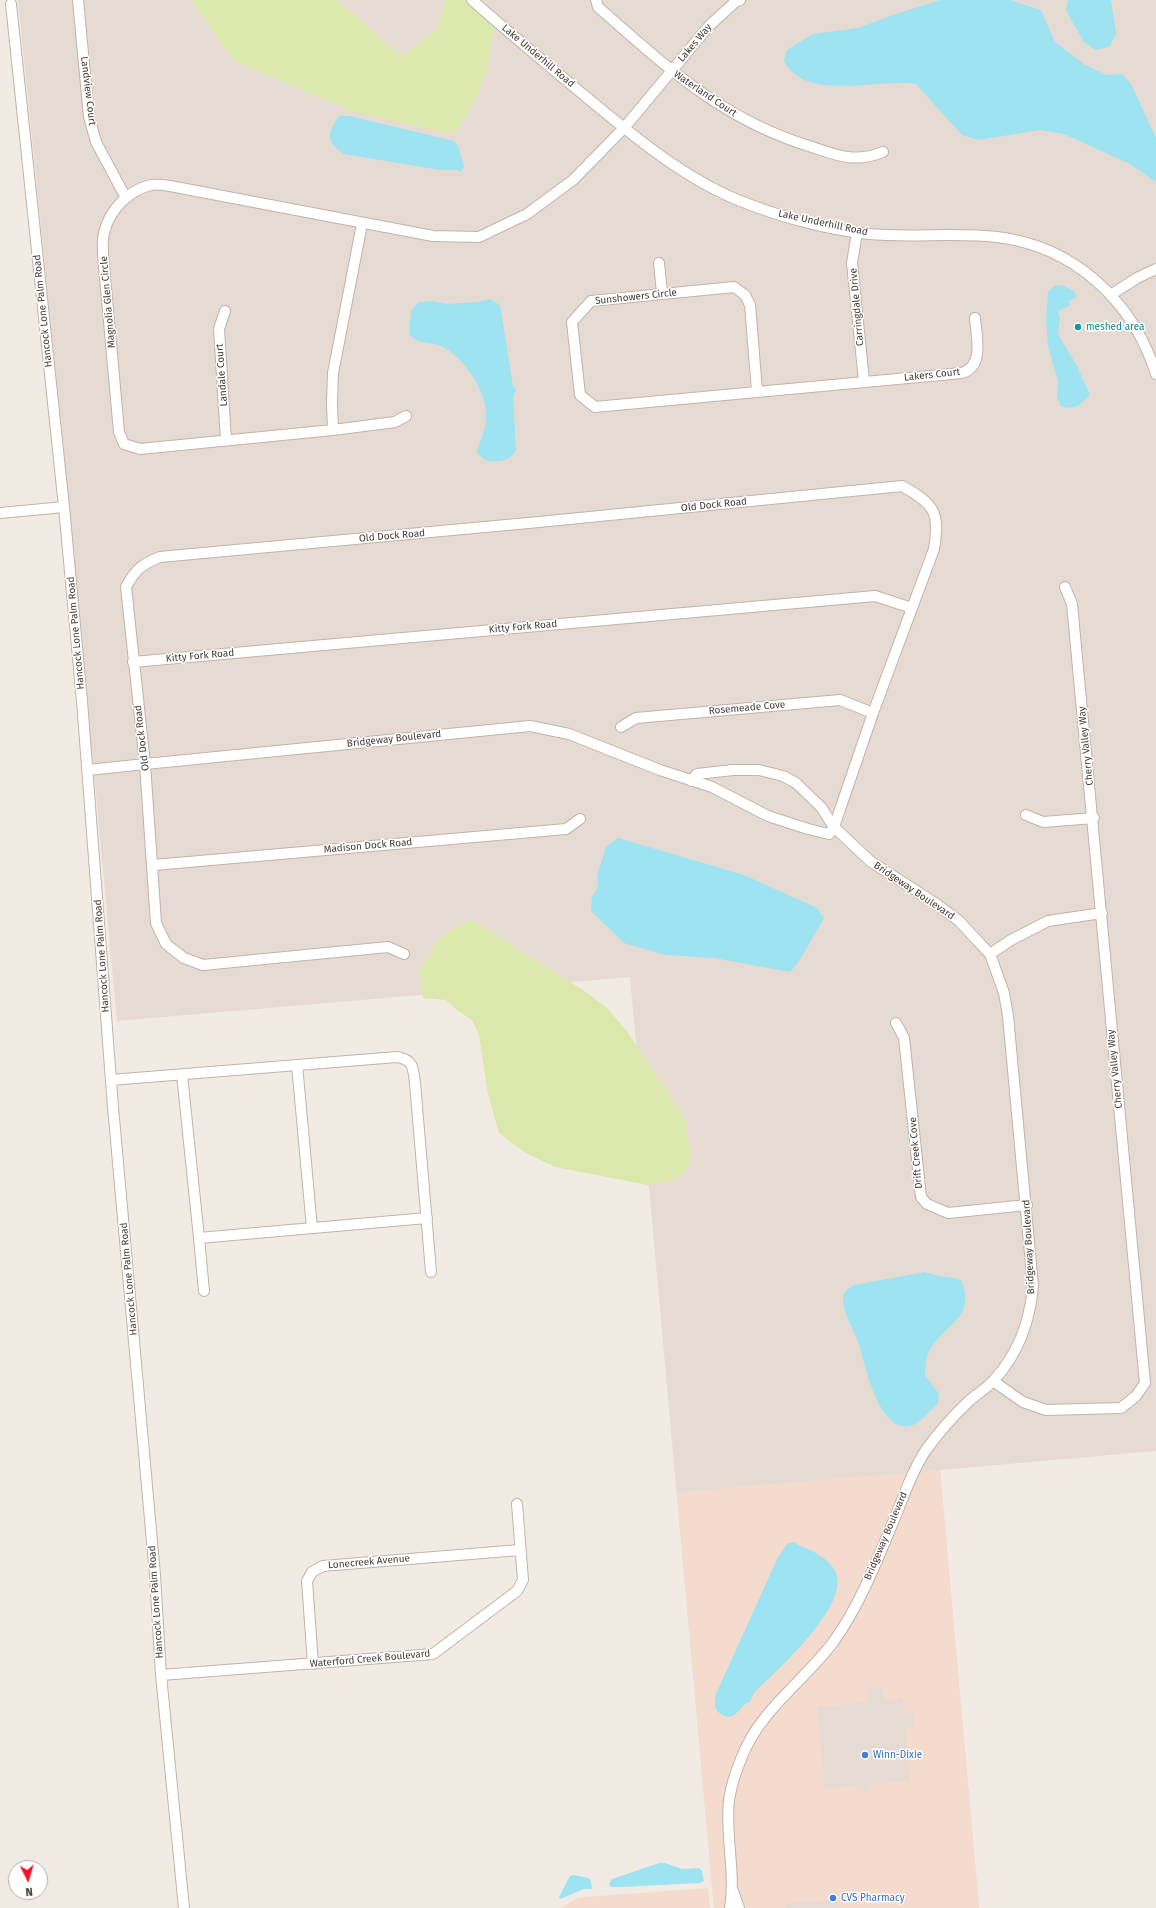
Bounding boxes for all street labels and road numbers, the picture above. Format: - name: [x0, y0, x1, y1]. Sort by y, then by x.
- street label: Lakes Way: [676, 21, 714, 65]
- street label: Lake Underhill Road: [499, 22, 577, 90]
- street label: Landview Court: [78, 56, 98, 126]
- street label: Waterland Court: [671, 68, 739, 120]
- street label: Lake Underhill Road: [777, 208, 869, 238]
- street label: Hancock Lone Palm Road: [31, 254, 55, 368]
- street label: Magnolia Glen Circle: [98, 256, 118, 348]
- street label: Carringdale Drive: [848, 268, 866, 346]
- street label: Sunshowers Circle: [594, 287, 678, 307]
- street label: Landale Court: [214, 343, 230, 407]
- street label: Lakers Court: [903, 366, 961, 384]
- street label: Old Dock Road: [680, 496, 748, 514]
- street label: Old Dock Road: [358, 527, 426, 545]
- street label: Hancock Lone Palm Road: [65, 576, 87, 690]
- street label: Kitty Fork Road: [488, 618, 558, 636]
- street label: Kitty Fork Road: [165, 647, 235, 665]
- street label: Rosemeade Cove: [708, 699, 786, 717]
- street label: Old Dock Road: [132, 704, 152, 772]
- street label: Cherry Valley Way: [1076, 706, 1096, 786]
- street label: Bridgeway Boulevard: [346, 728, 442, 750]
- street label: Madison Dock Road: [323, 836, 413, 856]
- street label: Bridgeway Boulevard: [871, 859, 957, 923]
- street label: Hancock Lone Palm Road: [92, 899, 112, 1013]
- street label: Cherry Valley Way: [1105, 1029, 1125, 1109]
- street label: Drift Creek Cove: [907, 1117, 925, 1189]
- street label: Bridgeway Boulevard: [1021, 1199, 1037, 1295]
- street label: Hancock Lone Palm Road: [118, 1222, 140, 1336]
- street label: Bridgeway Boulevard: [862, 1490, 910, 1582]
- street label: Hancock Lone Palm Road: [146, 1545, 166, 1659]
- street label: Lonecreek Avenue: [328, 1552, 410, 1572]
- street label: Waterford Creek Boulevard: [309, 1648, 431, 1670]

